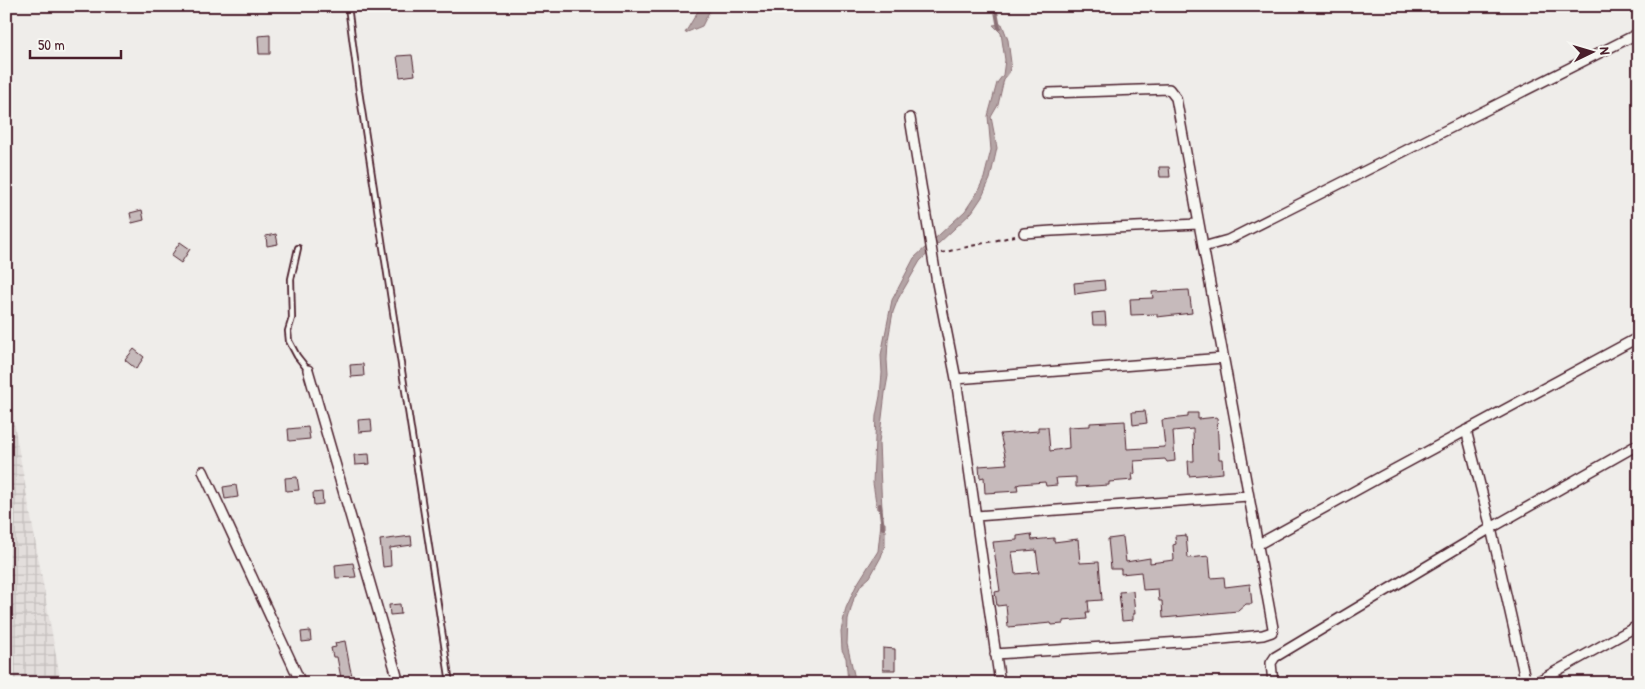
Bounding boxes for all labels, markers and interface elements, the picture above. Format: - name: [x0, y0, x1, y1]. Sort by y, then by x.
- scale bar: [30, 28, 121, 60]
- north arrow: [1568, 28, 1618, 78]
- text: 50 m: [38, 34, 65, 55]
- text: N: [1596, 46, 1615, 56]

